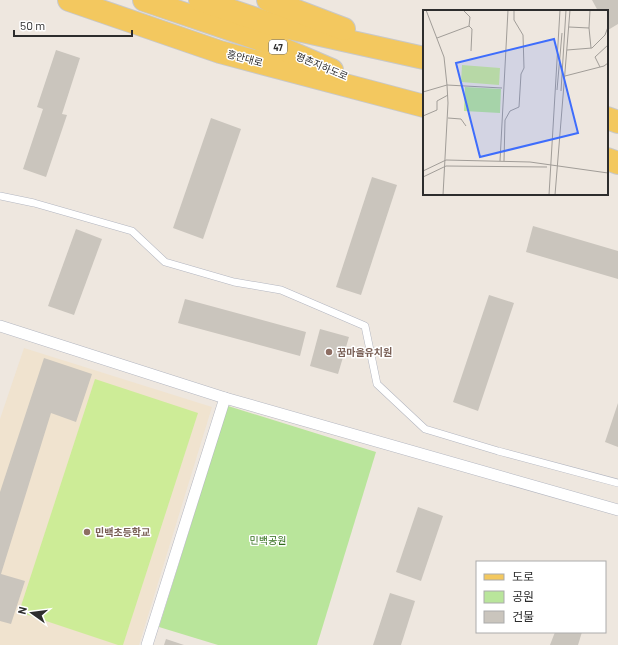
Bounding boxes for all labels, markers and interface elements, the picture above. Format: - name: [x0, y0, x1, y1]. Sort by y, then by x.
- inset map: [423, 10, 608, 195]
- scale bar: [14, 12, 132, 38]
- text: 50 m: [20, 18, 45, 32]
- road number: 47: [269, 40, 287, 54]
- street label: 흥안대로: [226, 47, 264, 69]
- street label: 평촌지하도로: [294, 50, 350, 82]
- place label: 꿈마을유치원: [337, 346, 392, 358]
- marker: 꿈마을유치원: [324, 347, 334, 357]
- place label: 민백초등학교: [95, 526, 150, 538]
- marker: 민백초등학교: [82, 527, 92, 537]
- park label: 민백공원: [250, 534, 286, 546]
- legend: [476, 561, 606, 633]
- text: 도로: [512, 569, 534, 583]
- text: 공원: [512, 589, 534, 603]
- north arrow: [12, 593, 52, 633]
- text: N: [15, 605, 29, 616]
- text: 건물: [512, 609, 534, 623]

